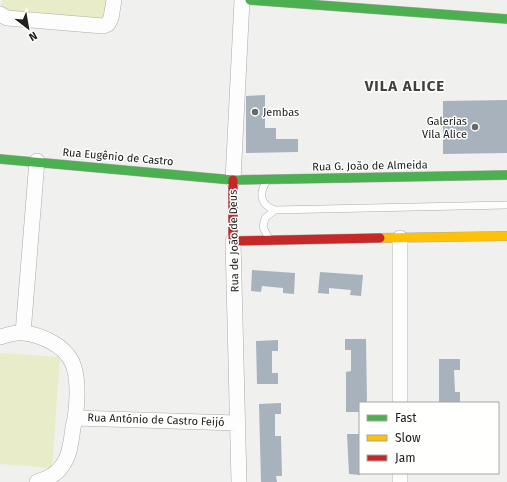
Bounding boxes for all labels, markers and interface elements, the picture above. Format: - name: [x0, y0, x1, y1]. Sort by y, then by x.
- north arrow: [8, 8, 48, 48]
- text: N: [26, 29, 39, 44]
- district label: VILA ALICE: [364, 77, 445, 95]
- place label: Jembas: [263, 106, 299, 119]
- marker: Jembas: [250, 107, 260, 117]
- place label: Galerias Vila Alice: [422, 115, 467, 141]
- marker: Galerias Vila Alice: [470, 122, 480, 132]
- street label: Rua Eugênio de Castro: [62, 146, 174, 168]
- street label: Rua G. João de Almeida: [312, 158, 428, 174]
- street label: Rua de João de Deus: [227, 190, 241, 292]
- legend: [359, 402, 499, 474]
- street label: Rua António de Castro Feijó: [87, 411, 225, 429]
- text: Fast: [395, 411, 417, 425]
- text: Slow: [395, 431, 421, 445]
- text: Jam: [395, 451, 415, 465]

